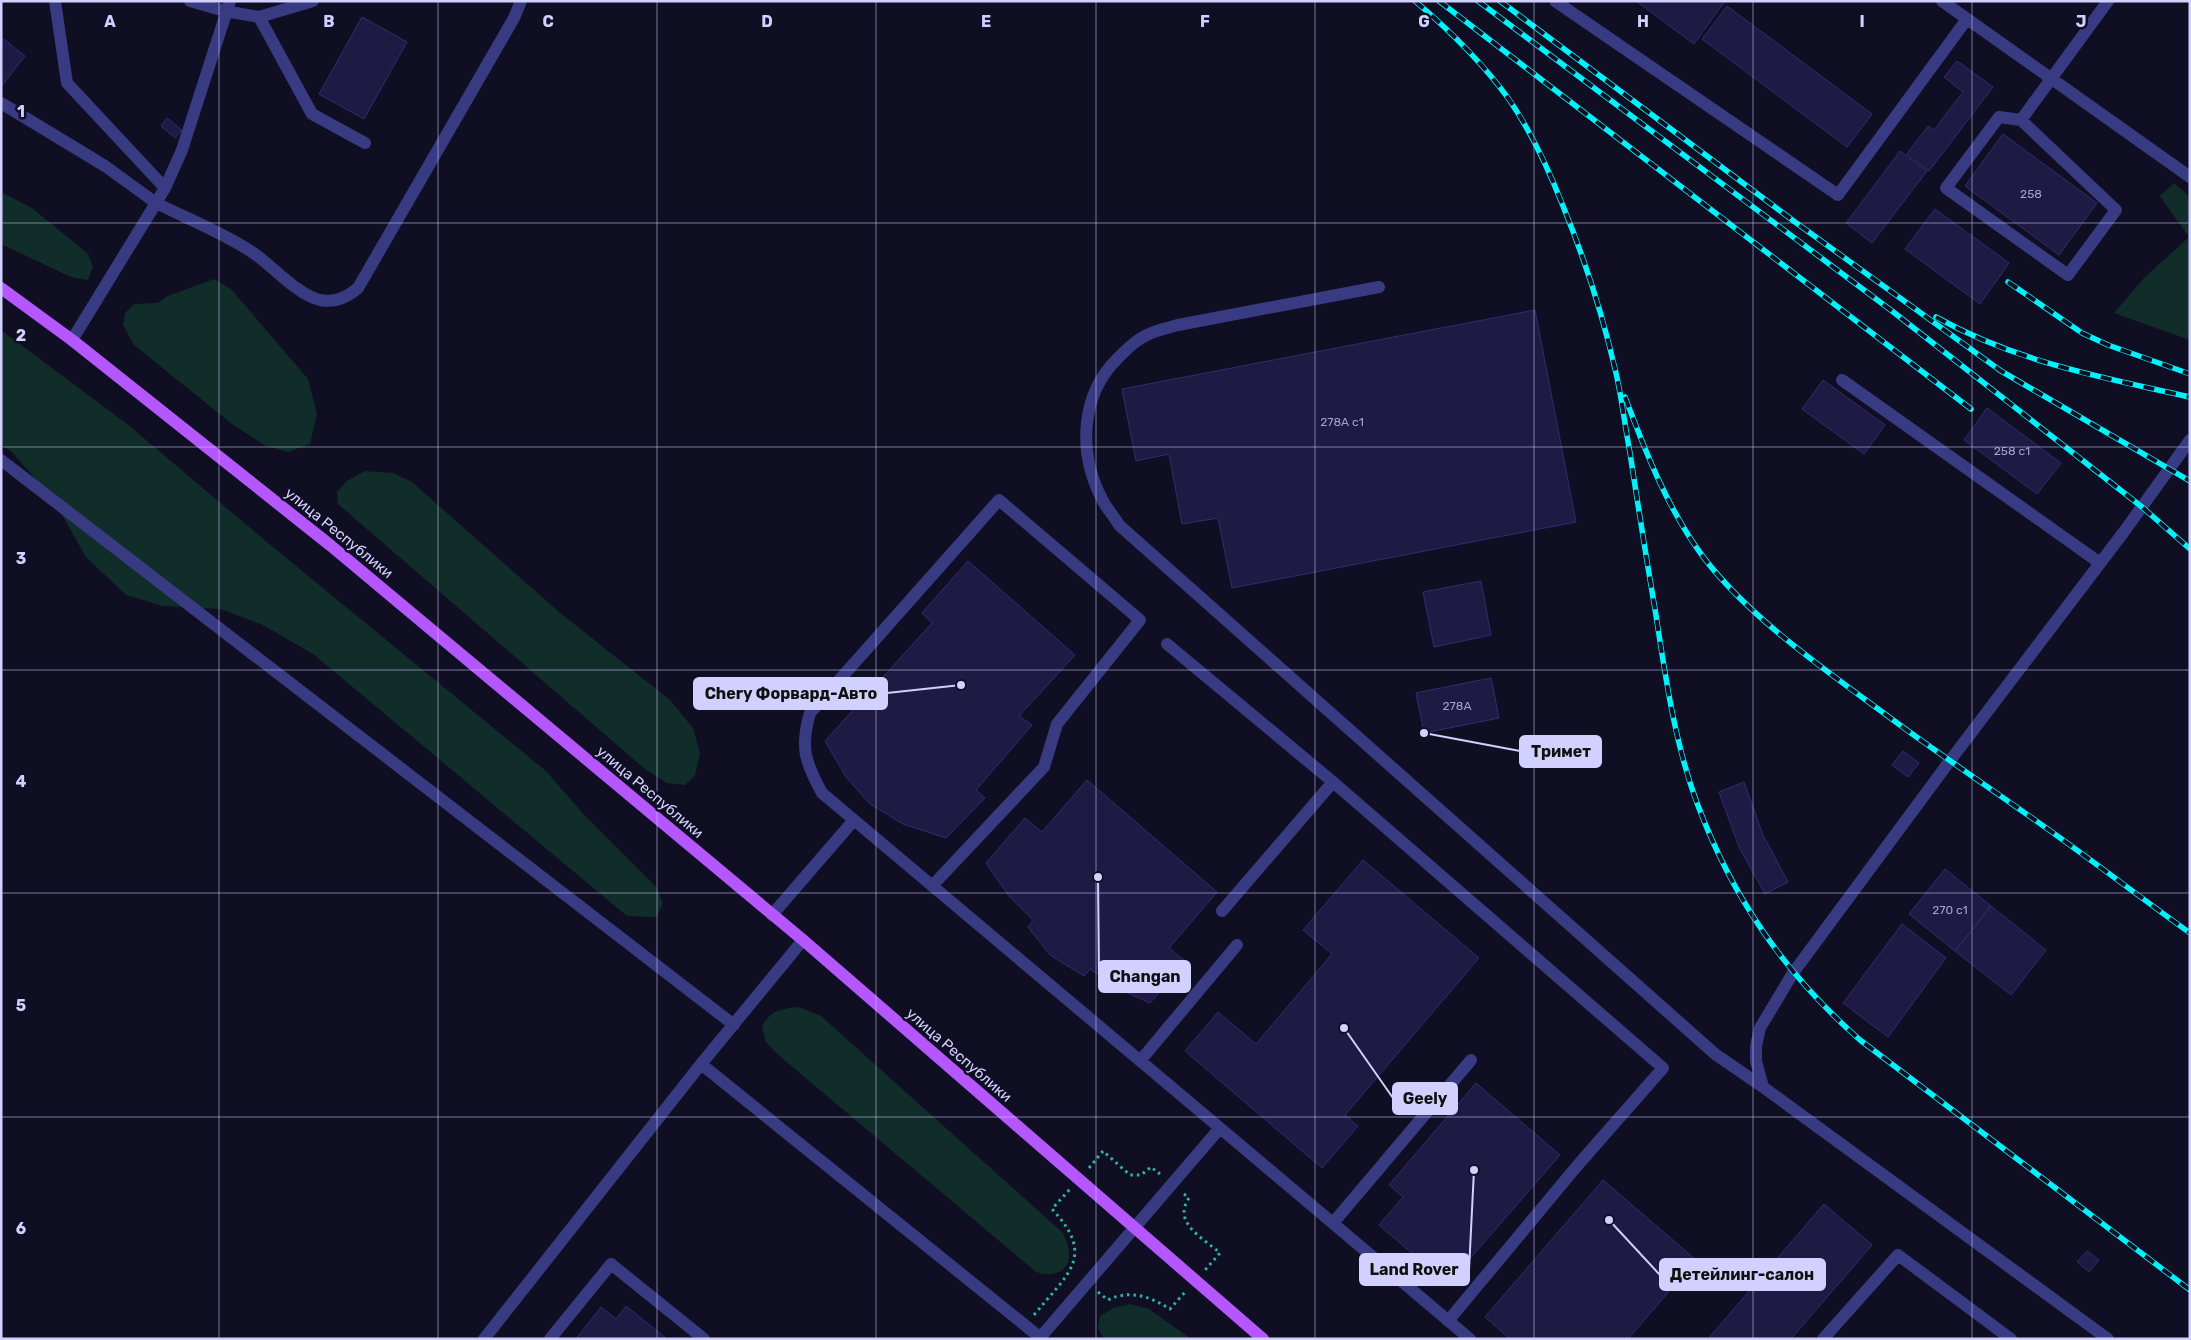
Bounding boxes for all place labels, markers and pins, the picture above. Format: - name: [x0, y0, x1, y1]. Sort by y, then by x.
- callout: Chery Форвард-Авто: [694, 678, 887, 709]
- callout: Тримет: [1520, 736, 1601, 767]
- callout: Changan: [1099, 961, 1190, 992]
- callout: Geely: [1393, 1083, 1457, 1114]
- callout: Land Rover: [1360, 1254, 1469, 1285]
- callout: Детейлинг-салон: [1660, 1259, 1825, 1290]

